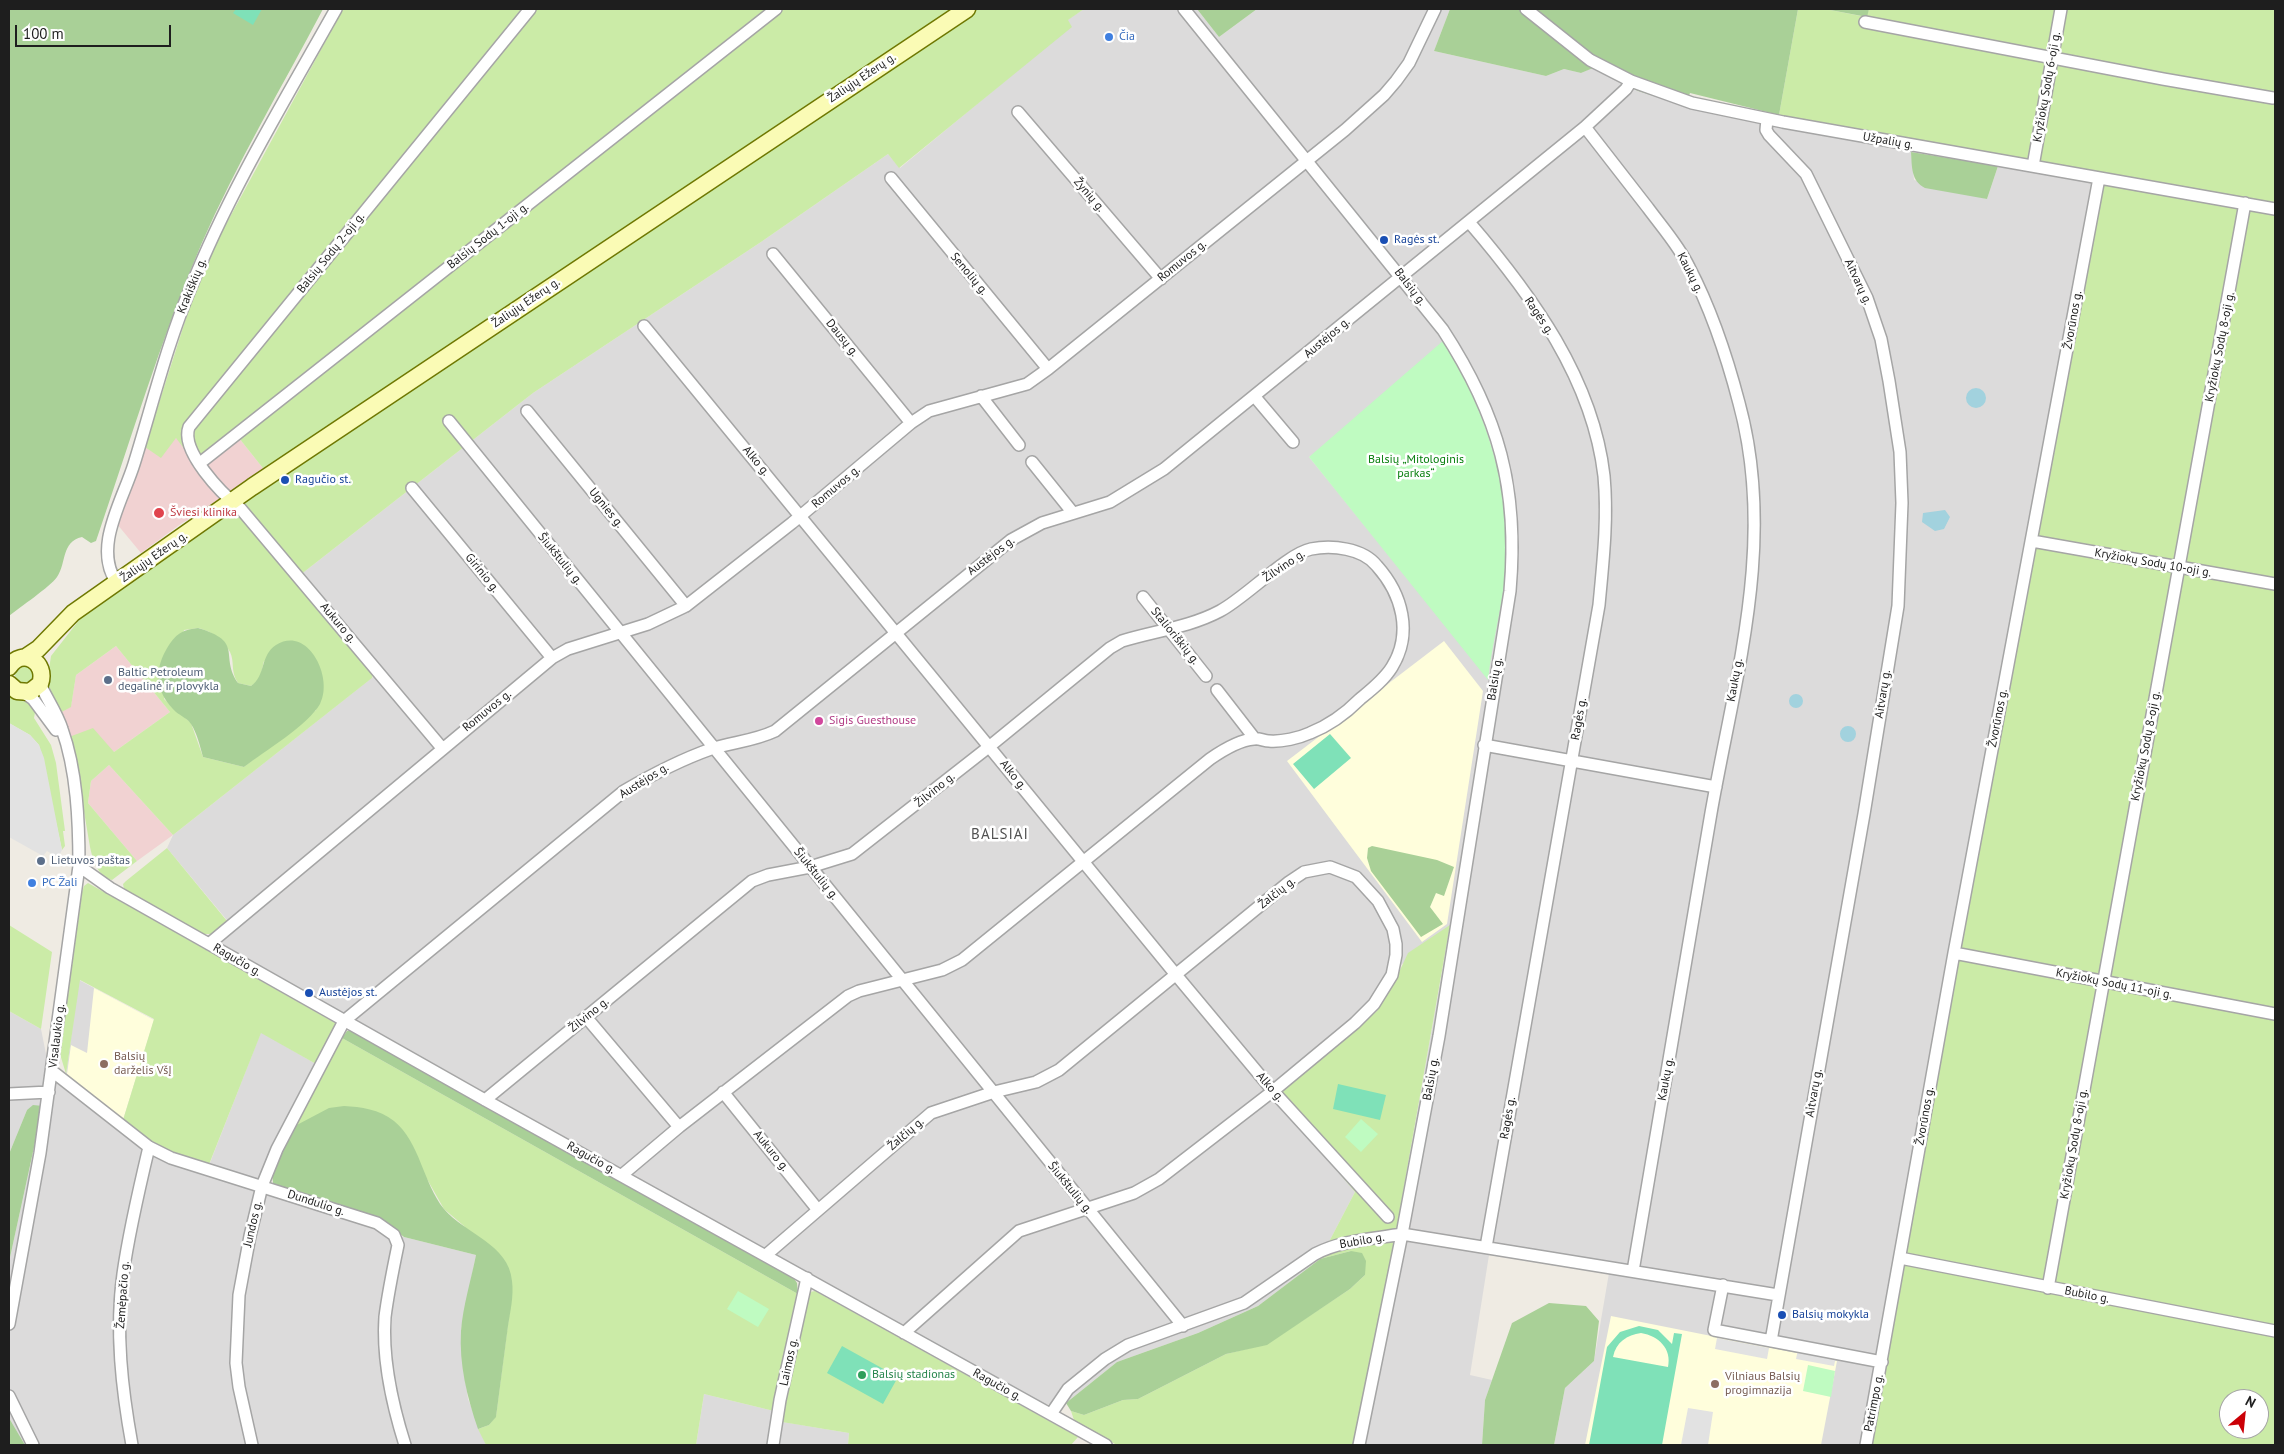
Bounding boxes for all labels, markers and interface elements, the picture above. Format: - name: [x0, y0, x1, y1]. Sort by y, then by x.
- scale bar: [18, 15, 174, 47]
- text: 100 m: [23, 24, 64, 43]
- place label: Čia: [1119, 30, 1135, 44]
- marker: Čia: [1103, 31, 1115, 43]
- street label: Kryžiokų Sodų 6-oji g.: [2030, 31, 2064, 143]
- street label: Žaliųjų Ežerų g.: [825, 50, 899, 106]
- street label: Užpalių g.: [1862, 129, 1914, 153]
- street label: Žynių g.: [1070, 175, 1108, 215]
- street label: Balsių Sodų 1-oji g.: [444, 200, 532, 272]
- street label: Balsių Sodų 2-oji g.: [294, 210, 368, 296]
- place label: Ragės st.: [1394, 233, 1440, 247]
- marker: Ragės st.: [1378, 234, 1390, 246]
- street label: Romuvos g.: [1155, 237, 1209, 285]
- street label: Senolių g.: [947, 250, 991, 298]
- street label: Kaukų g.: [1674, 250, 1706, 296]
- street label: Krakiškių g.: [174, 256, 210, 316]
- street label: Aitvarų g.: [1841, 257, 1875, 307]
- street label: Balsių g.: [1391, 265, 1429, 309]
- street label: Žaliųjų Ežerų g.: [489, 275, 563, 331]
- street label: Žvorūnos g.: [2061, 290, 2085, 350]
- street label: Kryžiokų Sodų 8-oji g.: [2202, 291, 2238, 403]
- street label: Ragės g.: [1521, 294, 1557, 338]
- street label: Austėjos g.: [1301, 315, 1353, 361]
- street label: Dausų g.: [823, 316, 861, 360]
- street label: Alko g.: [739, 443, 773, 479]
- park label: Balsių „Mitologinis parkas“: [1368, 453, 1464, 481]
- street label: Romuvos g.: [809, 463, 863, 511]
- place label: Ragučio st.: [295, 473, 351, 487]
- marker: Ragučio st.: [279, 474, 291, 486]
- street label: Ugnies g.: [585, 485, 627, 531]
- marker: Šviesi klinika: [152, 506, 166, 520]
- place label: Šviesi klinika: [170, 506, 237, 520]
- street label: Žaliųjų Ežerų g.: [118, 529, 190, 585]
- street label: Šiukštulių g.: [535, 530, 585, 588]
- street label: Austėjos g.: [965, 534, 1017, 578]
- street label: Kryžiokų Sodų 10-oji g.: [2093, 546, 2213, 580]
- street label: Žilvino g.: [1260, 547, 1308, 585]
- street label: Girinio g.: [462, 550, 502, 596]
- street label: Aukuro g.: [317, 600, 359, 646]
- street label: Stalioriškių g.: [1148, 604, 1202, 668]
- street label: Balsių g.: [1484, 656, 1506, 702]
- street label: Kaukų g.: [1724, 657, 1746, 703]
- place label: Baltic Petroleum degalinė ir plovykla: [118, 666, 219, 694]
- street label: Aitvarų g.: [1872, 669, 1894, 719]
- marker: Baltic Petroleum degalinė ir plovykla: [102, 674, 114, 686]
- street label: Romuvos g.: [460, 687, 514, 735]
- street label: Žvorūnos g.: [1985, 688, 2011, 748]
- street label: Kryžiokų Sodų 8-oji g.: [2128, 690, 2164, 802]
- street label: Ragės g.: [1568, 697, 1590, 741]
- place label: Sigis Guesthouse: [829, 714, 916, 728]
- marker: Sigis Guesthouse: [813, 715, 825, 727]
- street label: Alko g.: [996, 757, 1030, 793]
- street label: Austėjos g.: [617, 760, 671, 802]
- street label: Žilvino g.: [912, 769, 958, 811]
- district label: BALSIAI: [970, 826, 1030, 844]
- street label: Šiukštulių g.: [791, 845, 841, 903]
- place label: Lietuvos paštas: [51, 854, 130, 868]
- marker: Lietuvos paštas: [35, 855, 47, 867]
- street label: Žalčių g.: [1256, 874, 1298, 912]
- place label: PC Žali: [42, 876, 78, 890]
- marker: PC Žali: [26, 877, 38, 889]
- street label: Ragučio g.: [210, 940, 264, 980]
- street label: Kryžiokų Sodų 11-oji g.: [2055, 966, 2173, 1002]
- place label: Austėjos st.: [319, 986, 377, 1000]
- marker: Austėjos st.: [303, 987, 315, 999]
- street label: Žilvino g.: [566, 994, 612, 1036]
- street label: Visalaukio g.: [46, 1003, 68, 1069]
- place label: Balsių darželis VšĮ: [114, 1050, 172, 1078]
- street label: Balsių g.: [1420, 1056, 1442, 1102]
- street label: Kaukų g.: [1655, 1056, 1677, 1102]
- marker: Balsių darželis VšĮ: [98, 1058, 110, 1070]
- street label: Aitvarų g.: [1803, 1068, 1825, 1118]
- street label: Alko g.: [1253, 1069, 1287, 1105]
- street label: Žvorūnos g.: [1913, 1086, 1937, 1146]
- street label: Kryžiokų Sodų 8-oji g.: [2057, 1088, 2091, 1200]
- street label: Ragės g.: [1497, 1096, 1519, 1140]
- street label: Žalčių g.: [885, 1114, 927, 1154]
- street label: Aukuro g.: [750, 1128, 792, 1174]
- street label: Ragučio g.: [564, 1139, 618, 1177]
- street label: Šiukštulių g.: [1045, 1159, 1095, 1217]
- street label: Dundulio g.: [286, 1187, 346, 1219]
- street label: Jundos g.: [241, 1200, 265, 1248]
- street label: Bubilo g.: [1338, 1230, 1386, 1252]
- street label: Žemėpačio g.: [113, 1261, 133, 1329]
- street label: Bubilo g.: [2063, 1284, 2111, 1306]
- place label: Balsių mokykla: [1792, 1308, 1869, 1322]
- marker: Balsių mokykla: [1776, 1309, 1788, 1321]
- street label: Laimos g.: [777, 1337, 801, 1387]
- street label: Ragučio g.: [970, 1366, 1024, 1404]
- place label: Balsių stadionas: [872, 1368, 955, 1382]
- marker: Balsių stadionas: [856, 1369, 868, 1381]
- place label: Vilniaus Balsių progimnazija: [1725, 1370, 1800, 1398]
- street label: Patrimpo g.: [1861, 1373, 1887, 1433]
- marker: Vilniaus Balsių progimnazija: [1709, 1378, 1721, 1390]
- north arrow: [2219, 1389, 2269, 1439]
- text: N: [2242, 1392, 2259, 1412]

